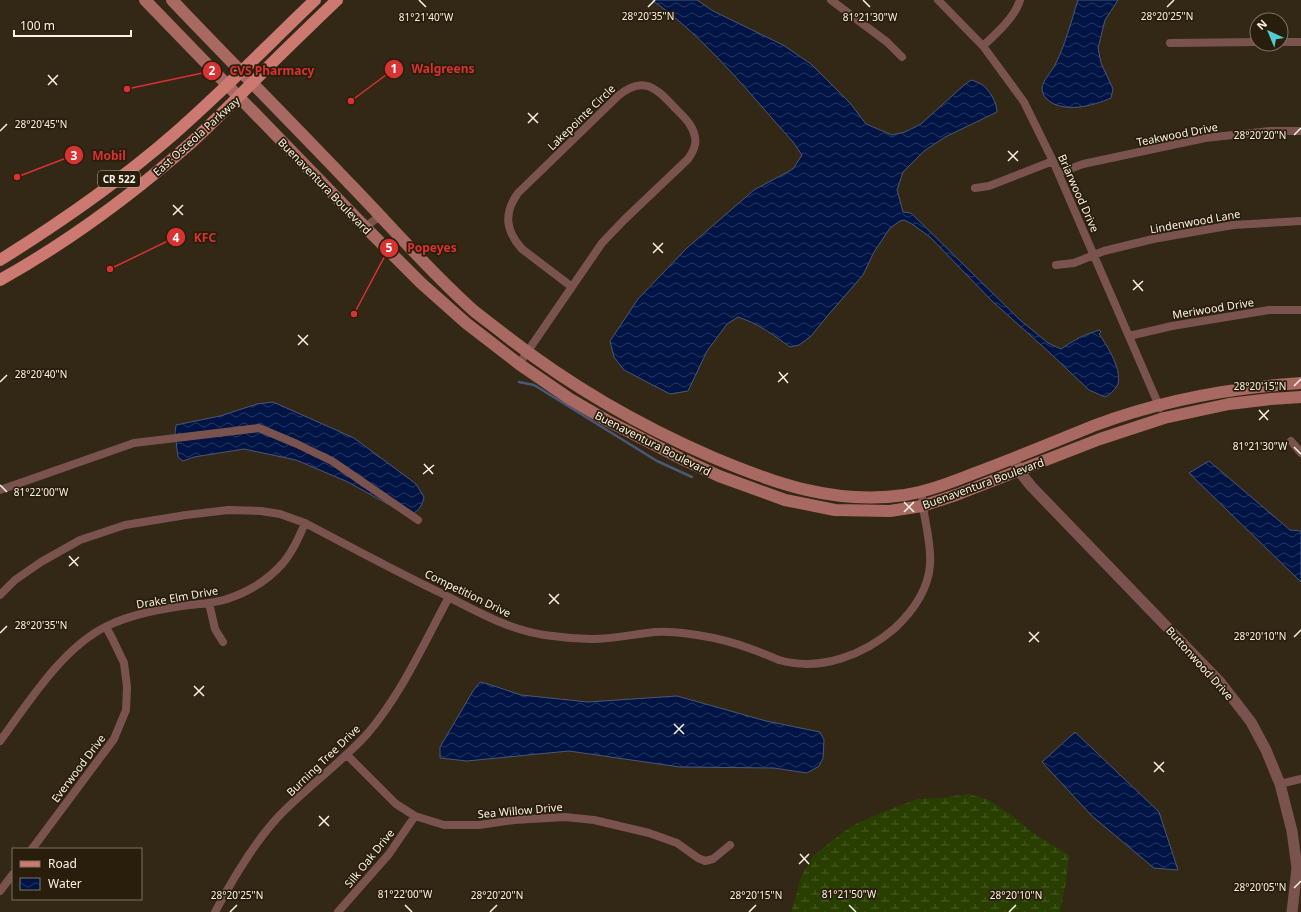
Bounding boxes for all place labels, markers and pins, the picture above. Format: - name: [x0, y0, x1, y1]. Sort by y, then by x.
- callout: Walgreens: [384, 57, 483, 81]
- callout: CVS Pharmacy: [202, 59, 323, 83]
- callout: Mobil: [64, 143, 133, 167]
- callout: KFC: [166, 225, 224, 249]
- callout: Popeyes: [379, 236, 465, 260]

